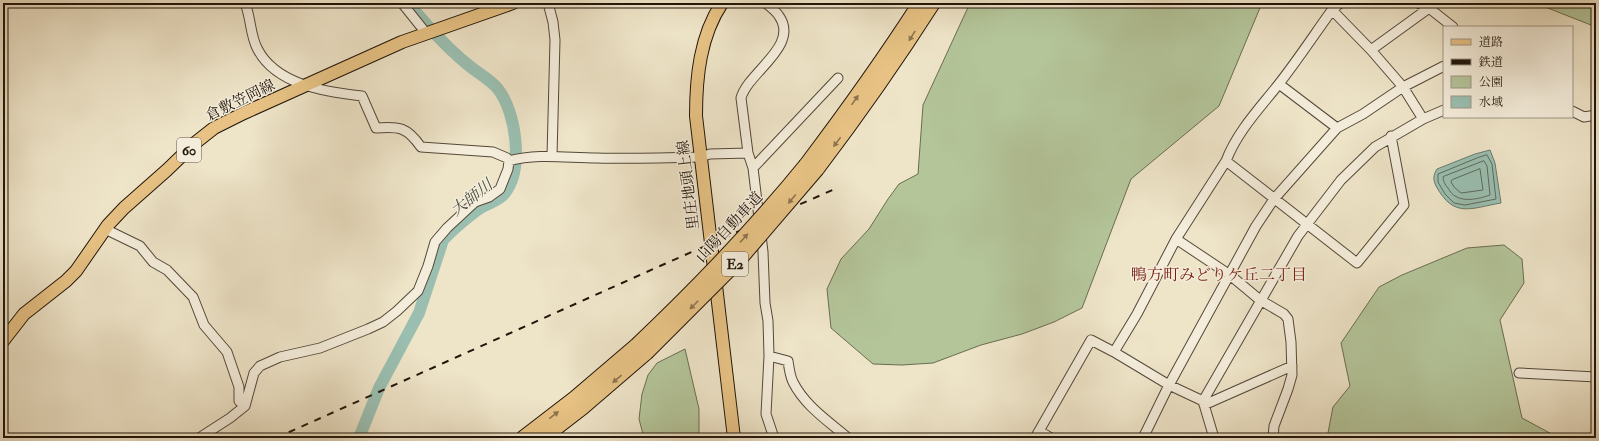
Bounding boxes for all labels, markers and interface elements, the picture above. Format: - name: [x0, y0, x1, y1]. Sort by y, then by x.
- legend: [1443, 26, 1573, 118]
- one-way arrow: [908, 31, 916, 41]
- text: 道路: [1479, 35, 1503, 50]
- text: 鉄道: [1478, 55, 1503, 70]
- street label: 倉敷笠岡線: [202, 75, 278, 125]
- text: 公園: [1479, 75, 1503, 90]
- one-way arrow: [851, 95, 859, 105]
- text: 水域: [1479, 95, 1503, 110]
- one-way arrow: [833, 137, 842, 148]
- road number: 60: [177, 138, 201, 162]
- street label: 里庄地頭上線: [674, 139, 703, 231]
- water label: 大師川: [447, 174, 498, 220]
- street label: 山陽自動車道: [692, 188, 767, 267]
- one-way arrow: [787, 194, 796, 205]
- one-way arrow: [739, 233, 748, 243]
- road number: E2: [722, 252, 748, 276]
- district label: 鴨方町みどりケ丘二丁目: [1131, 265, 1307, 285]
- one-way arrow: [689, 300, 699, 310]
- one-way arrow: [611, 374, 622, 383]
- one-way arrow: [548, 410, 559, 419]

